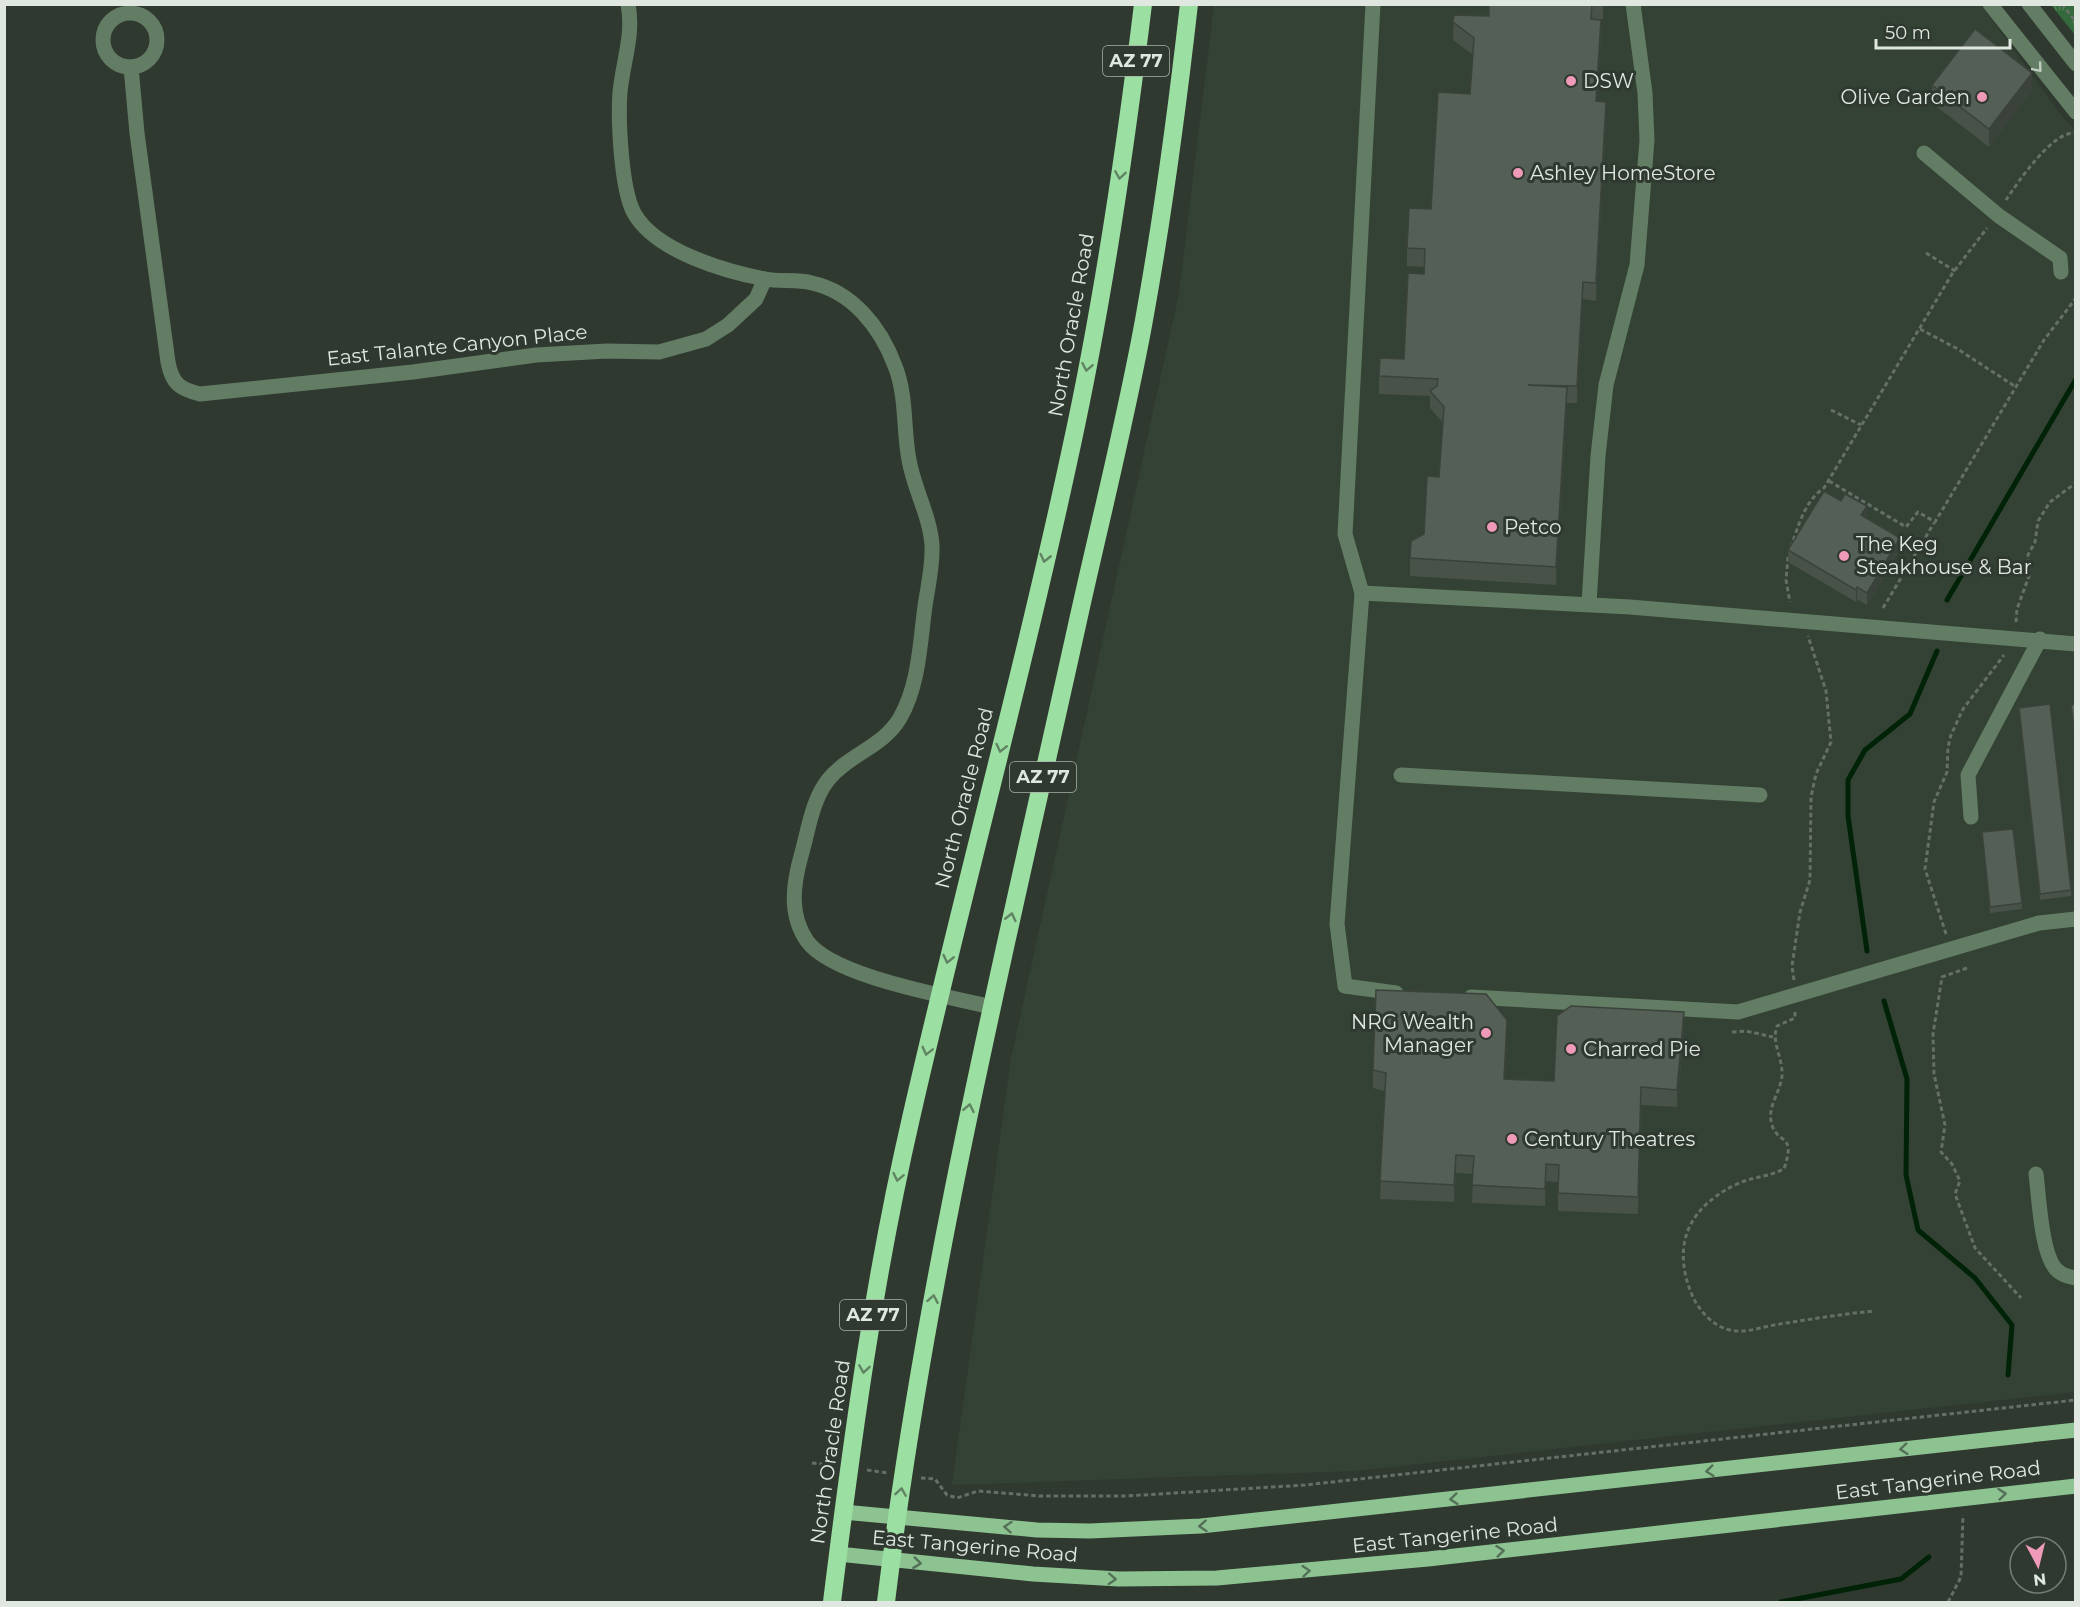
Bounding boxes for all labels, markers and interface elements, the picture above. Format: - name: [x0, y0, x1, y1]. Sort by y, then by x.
- scale bar: [1876, 12, 2010, 50]
- text: 50 m: [1885, 22, 1931, 44]
- road number: AZ 77: [1103, 46, 1169, 76]
- one-way arrow: [2031, 61, 2042, 72]
- place label: DSW: [1583, 69, 1634, 93]
- marker: DSW: [1564, 74, 1578, 88]
- place label: Olive Garden: [1840, 85, 1970, 109]
- marker: Olive Garden: [1975, 90, 1989, 104]
- place label: Ashley HomeStore: [1530, 161, 1715, 185]
- marker: Ashley HomeStore: [1511, 166, 1525, 180]
- one-way arrow: [1114, 170, 1127, 180]
- street label: North Oracle Road: [1043, 231, 1099, 419]
- street label: East Talante Canyon Place: [325, 319, 589, 371]
- one-way arrow: [1081, 362, 1094, 372]
- place label: Petco: [1504, 515, 1562, 539]
- marker: Petco: [1485, 520, 1499, 534]
- place label: The Keg Steakhouse & Bar: [1856, 532, 2032, 579]
- marker: The Keg Steakhouse & Bar: [1837, 549, 1851, 563]
- one-way arrow: [1040, 553, 1053, 563]
- street label: North Oracle Road: [930, 705, 998, 891]
- one-way arrow: [995, 742, 1008, 752]
- road number: AZ 77: [1010, 762, 1076, 792]
- one-way arrow: [1004, 913, 1017, 923]
- one-way arrow: [943, 954, 956, 964]
- place label: NRG Wealth Manager: [1351, 1010, 1474, 1057]
- marker: NRG Wealth Manager: [1479, 1026, 1493, 1040]
- place label: Charred Pie: [1583, 1037, 1701, 1061]
- marker: Charred Pie: [1564, 1042, 1578, 1056]
- one-way arrow: [921, 1046, 934, 1056]
- one-way arrow: [962, 1103, 975, 1113]
- place label: Century Theatres: [1524, 1127, 1695, 1151]
- marker: Century Theatres: [1505, 1132, 1519, 1146]
- one-way arrow: [893, 1172, 906, 1182]
- one-way arrow: [926, 1295, 939, 1305]
- road number: AZ 77: [840, 1300, 906, 1330]
- street label: North Oracle Road: [805, 1358, 855, 1546]
- one-way arrow: [858, 1364, 870, 1374]
- one-way arrow: [1899, 1442, 1908, 1455]
- street label: East Tangerine Road: [1834, 1456, 2042, 1504]
- one-way arrow: [1705, 1464, 1715, 1476]
- one-way arrow: [894, 1487, 907, 1497]
- one-way arrow: [1998, 1488, 2007, 1501]
- one-way arrow: [1449, 1492, 1458, 1505]
- street label: East Tangerine Road: [1351, 1512, 1559, 1558]
- one-way arrow: [1198, 1519, 1207, 1532]
- one-way arrow: [1003, 1521, 1012, 1534]
- street label: East Tangerine Road: [871, 1525, 1079, 1567]
- north arrow: [2008, 1535, 2068, 1595]
- one-way arrow: [1496, 1545, 1505, 1558]
- one-way arrow: [913, 1556, 922, 1569]
- one-way arrow: [1302, 1565, 1311, 1578]
- text: N: [2032, 1569, 2047, 1590]
- one-way arrow: [1107, 1572, 1116, 1585]

